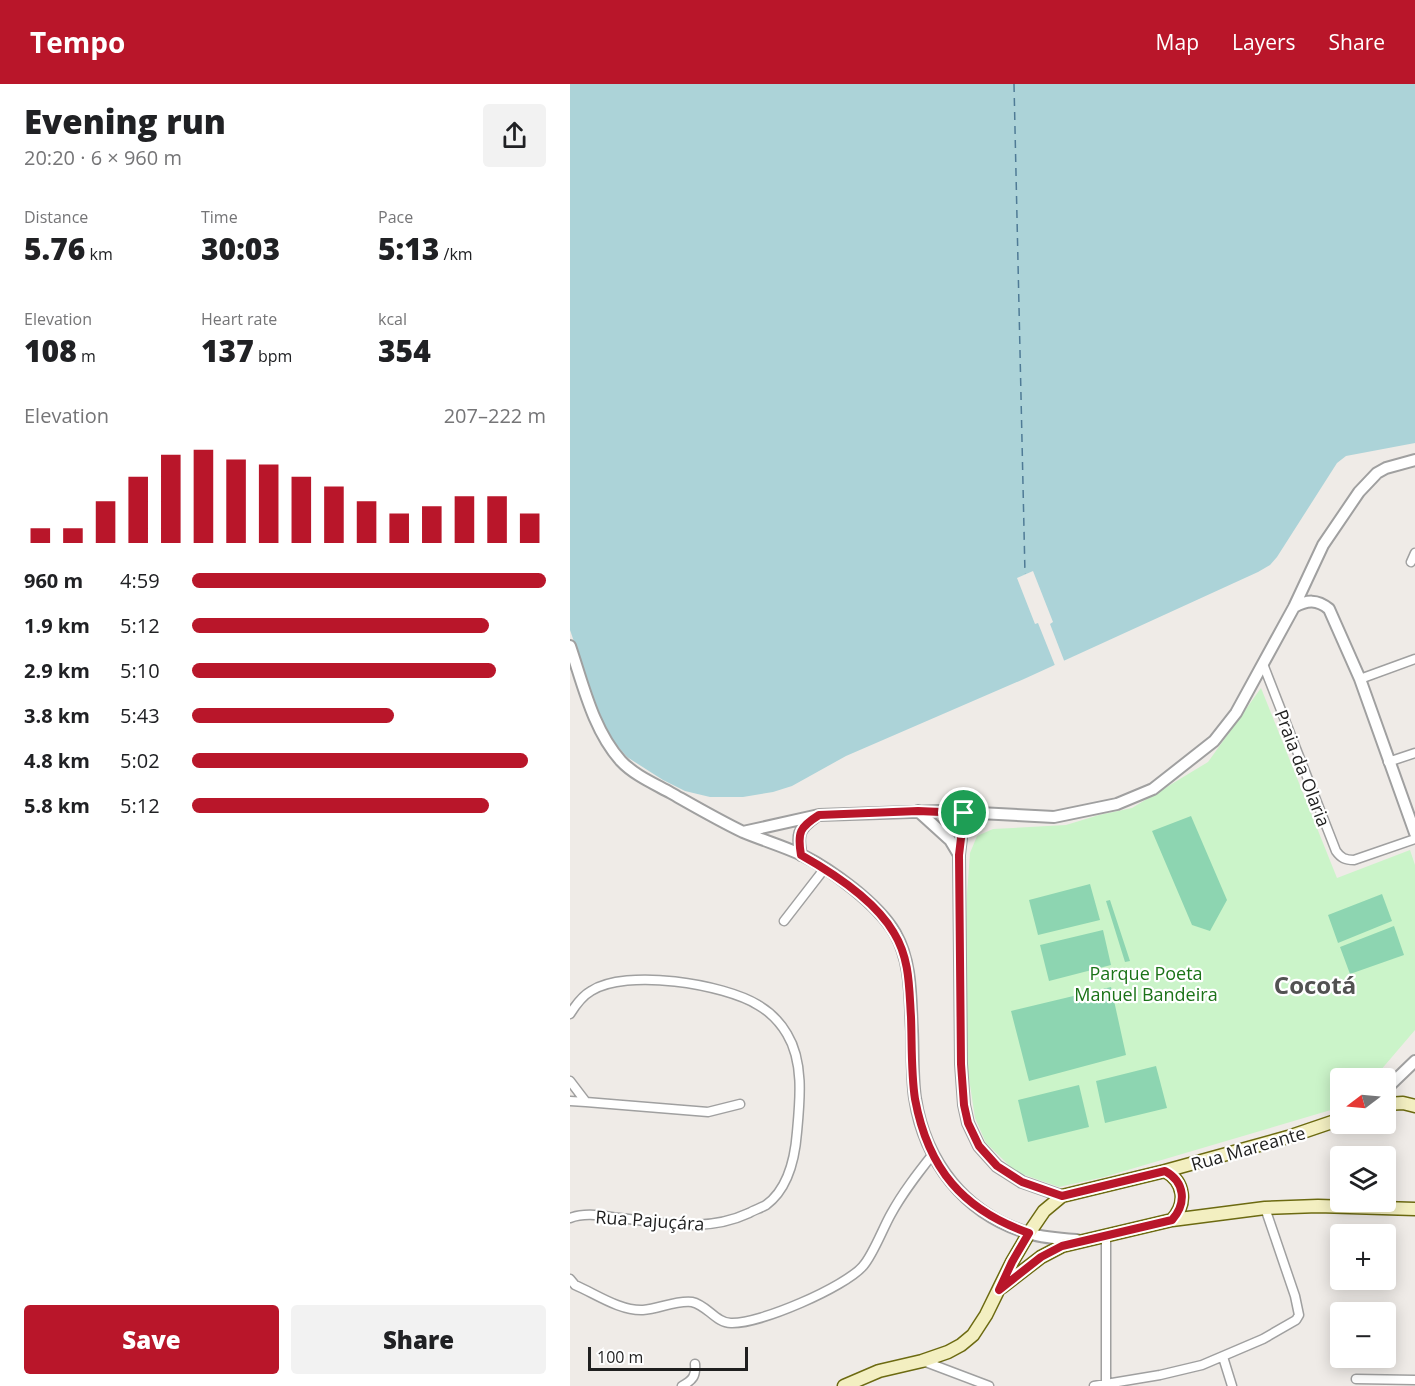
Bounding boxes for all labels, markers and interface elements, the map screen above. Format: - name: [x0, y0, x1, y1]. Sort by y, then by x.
- text: Tempo: [30, 23, 125, 61]
- text: Map: [1156, 28, 1199, 56]
- text: Layers: [1232, 28, 1296, 56]
- text: Share: [1329, 28, 1385, 56]
- text: Evening run: [24, 99, 226, 144]
- button: share: [483, 104, 546, 167]
- text: 20:20 · 6 × 960 m: [24, 144, 182, 171]
- text: Distance: [24, 206, 88, 228]
- text: Time: [201, 206, 238, 228]
- text: Pace: [378, 206, 413, 228]
- text: 5.76: [24, 228, 85, 269]
- text: 30:03: [201, 228, 280, 269]
- text: 5:13: [378, 228, 439, 269]
- text: km: [85, 243, 113, 265]
- text: /km: [439, 243, 473, 265]
- text: Elevation: [24, 308, 92, 330]
- text: Heart rate: [201, 308, 277, 330]
- text: kcal: [378, 308, 407, 330]
- text: 108: [24, 330, 77, 371]
- text: 137: [201, 330, 254, 371]
- text: 354: [378, 330, 431, 371]
- text: m: [77, 345, 96, 367]
- text: bpm: [254, 345, 292, 367]
- text: Elevation: [24, 402, 109, 429]
- text: 207–222 m: [444, 402, 546, 429]
- text: 960 m: [24, 567, 83, 594]
- text: 4:59: [120, 567, 160, 594]
- text: 1.9 km: [24, 612, 90, 639]
- text: 5:12: [120, 612, 160, 639]
- text: 2.9 km: [24, 657, 90, 684]
- text: 5:10: [120, 657, 160, 684]
- text: 3.8 km: [24, 702, 90, 729]
- text: 5:43: [120, 702, 160, 729]
- street label: Praia da Olaria: [1270, 706, 1336, 830]
- text: 4.8 km: [24, 747, 90, 774]
- text: 5:02: [120, 747, 160, 774]
- pin: [938, 787, 989, 838]
- text: 5.8 km: [24, 792, 90, 819]
- text: 5:12: [120, 792, 160, 819]
- icon: arrive: [947, 796, 980, 829]
- park label: Parque Poeta Manuel Bandeira: [1074, 961, 1218, 1006]
- district label: Cocotá: [1274, 968, 1356, 1001]
- north arrow: [1330, 1068, 1396, 1134]
- map controls: [1330, 1068, 1396, 1368]
- street label: Rua Mareante: [1188, 1120, 1308, 1176]
- button: layers: [1330, 1146, 1396, 1212]
- street label: Rua Pajuçára: [595, 1204, 705, 1236]
- button: +: [1330, 1224, 1396, 1290]
- button: −: [1330, 1302, 1396, 1368]
- button: Save: [24, 1305, 279, 1374]
- button: Share: [291, 1305, 546, 1374]
- scale bar: [588, 1344, 748, 1372]
- text: 100 m: [597, 1346, 643, 1368]

